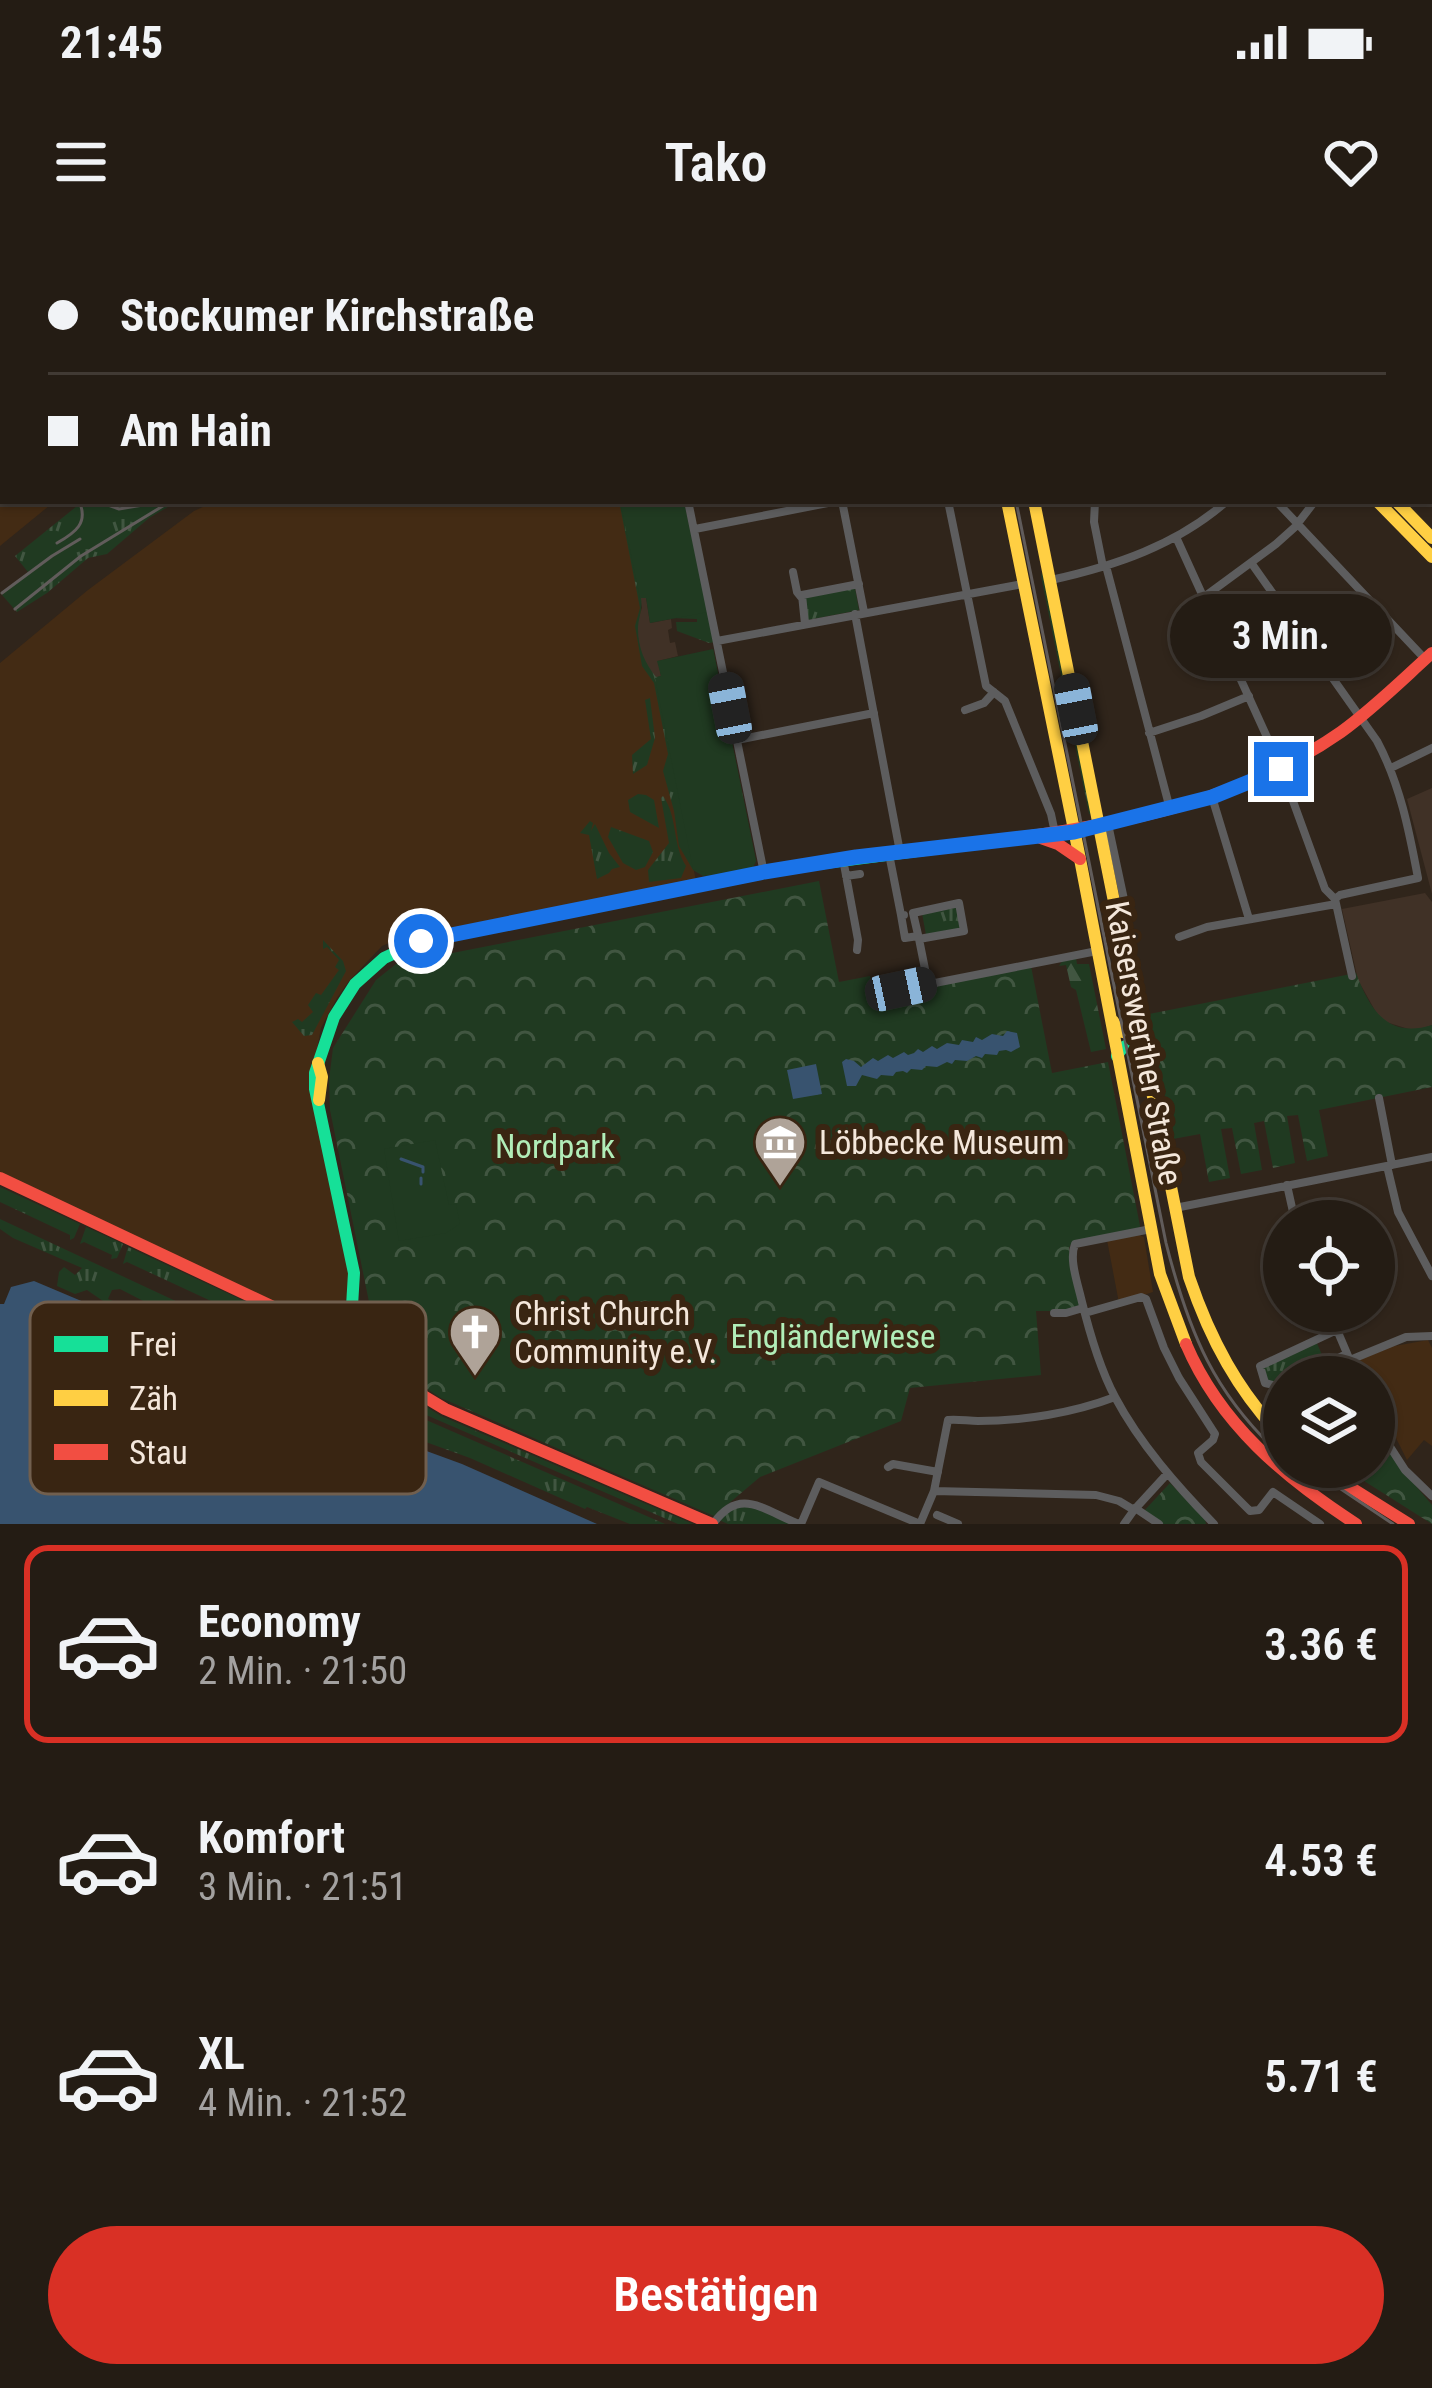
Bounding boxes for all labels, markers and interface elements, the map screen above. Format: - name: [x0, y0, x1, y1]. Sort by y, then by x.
- text: 21:45: [60, 16, 163, 69]
- icon: menu: [48, 129, 114, 195]
- icon: heart: [1318, 129, 1384, 195]
- text: Tako: [665, 131, 767, 194]
- text: Stockumer Kirchstraße: [120, 289, 534, 342]
- text: Am Hain: [120, 404, 272, 457]
- callout: 3 Min.: [1170, 595, 1392, 679]
- text: 3 Min.: [1232, 613, 1330, 659]
- car: [705, 669, 755, 747]
- car: [1051, 670, 1101, 748]
- route end: [1254, 742, 1308, 796]
- street label: Kaiserswerther Straße: [1097, 898, 1191, 1188]
- route start: [394, 914, 448, 968]
- car: [862, 964, 940, 1014]
- museum icon: Löbbecke Museum: [752, 1114, 808, 1188]
- place label: Löbbecke Museum: [819, 1123, 1064, 1162]
- park label: Nordpark: [495, 1127, 615, 1166]
- map controls: [1263, 1200, 1395, 1488]
- button: locate: [1263, 1200, 1395, 1332]
- place label: Christ Church Community e.V.: [514, 1294, 717, 1371]
- legend: [30, 1302, 426, 1494]
- church icon: Christ Church Community e.V.: [447, 1304, 503, 1378]
- park label: Engländerwiese: [730, 1317, 936, 1356]
- text: Frei: [129, 1325, 177, 1364]
- button: layers: [1263, 1356, 1395, 1488]
- text: Zäh: [129, 1379, 178, 1418]
- text: Stau: [129, 1433, 188, 1472]
- icon: car: [54, 1590, 162, 1698]
- text: Economy: [198, 1595, 361, 1648]
- text: 3.36 €: [1264, 1618, 1378, 1671]
- text: 2 Min. · 21:50: [198, 1648, 407, 1694]
- icon: car: [54, 1806, 162, 1914]
- text: Komfort: [198, 1811, 345, 1864]
- text: 4.53 €: [1264, 1834, 1378, 1887]
- text: 3 Min. · 21:51: [198, 1864, 407, 1910]
- icon: car: [54, 2022, 162, 2130]
- text: XL: [198, 2027, 245, 2080]
- text: 5.71 €: [1264, 2050, 1378, 2103]
- text: 4 Min. · 21:52: [198, 2080, 407, 2126]
- button: Bestätigen: [48, 2226, 1384, 2364]

